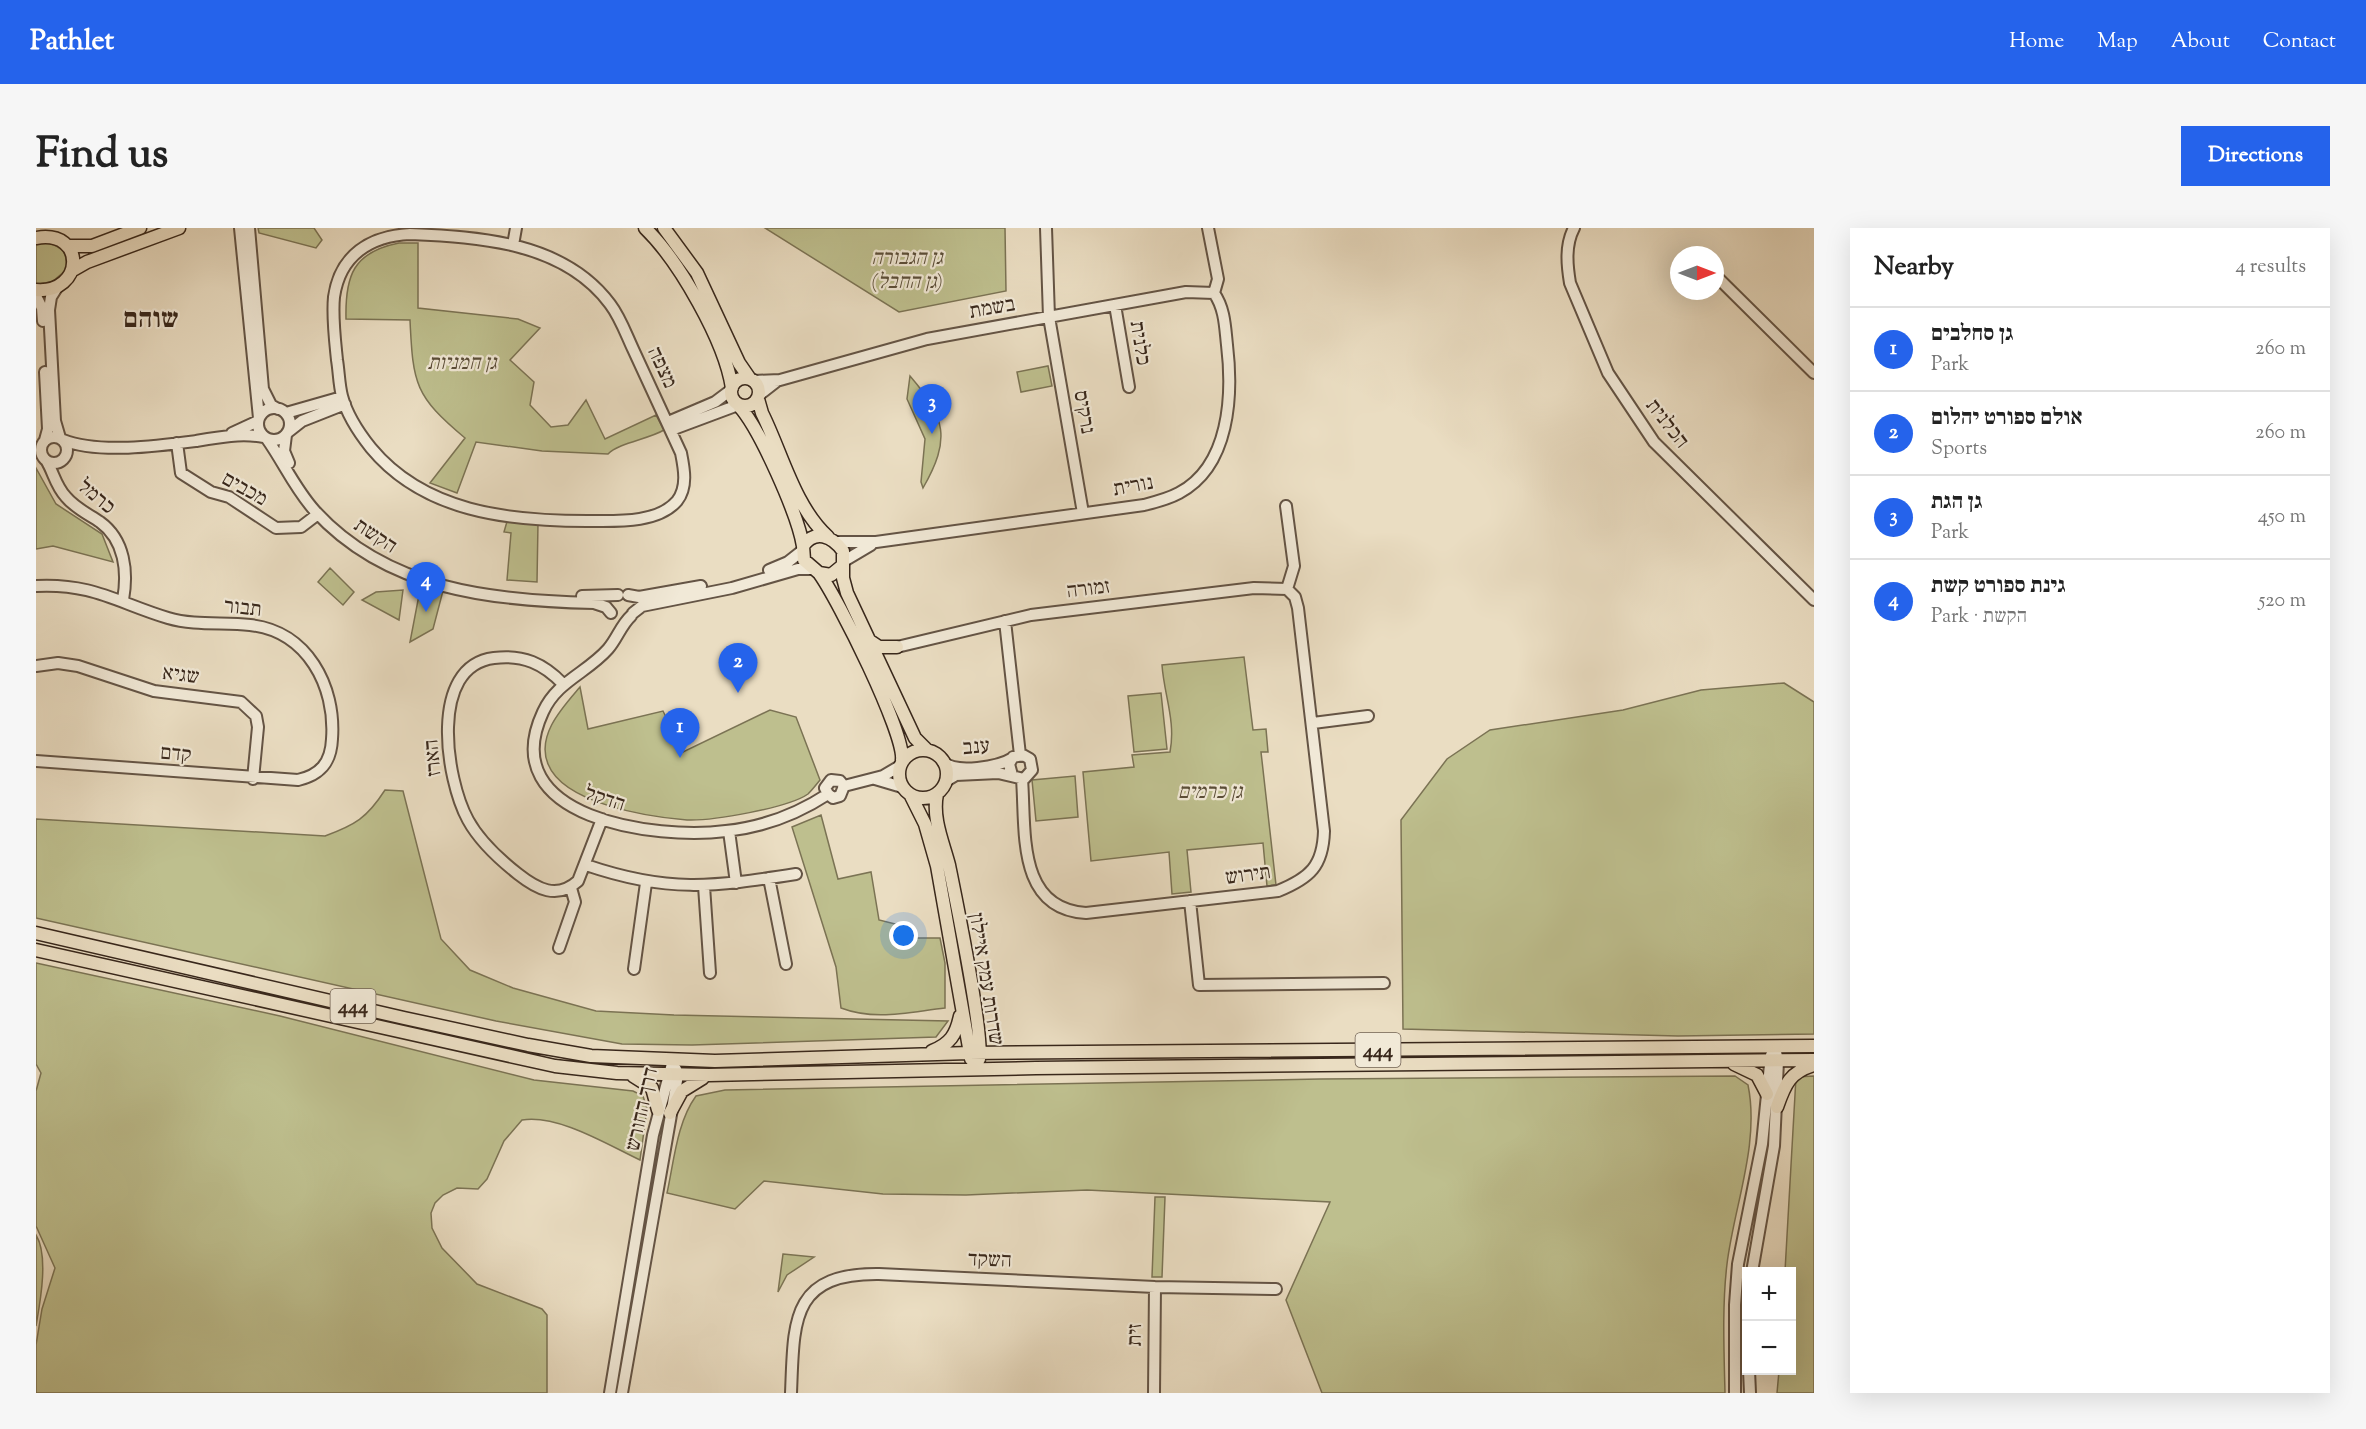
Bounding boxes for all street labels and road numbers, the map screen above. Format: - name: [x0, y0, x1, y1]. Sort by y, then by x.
- street label: בשמת: [967, 290, 1018, 328]
- street label: כלנית: [1121, 319, 1157, 368]
- street label: מצפה: [638, 342, 684, 394]
- street label: נרקיס: [1064, 388, 1102, 436]
- street label: הכלנית: [1637, 393, 1695, 455]
- street label: מכבים: [216, 465, 272, 515]
- street label: נורית: [1111, 469, 1156, 505]
- street label: כרמל: [70, 473, 121, 522]
- street label: הקשת: [347, 511, 403, 562]
- street label: זמורה: [1065, 572, 1112, 608]
- street label: תבור: [222, 592, 263, 626]
- street label: שגיא: [161, 659, 201, 693]
- street label: ענב: [961, 732, 991, 764]
- street label: הארז: [417, 738, 451, 778]
- street label: קדם: [159, 739, 193, 771]
- street label: הדקל: [580, 779, 629, 821]
- street label: תירוש: [1224, 858, 1273, 894]
- street label: שדרות עמק איילון: [960, 911, 1010, 1048]
- road number: 444: [330, 989, 376, 1023]
- road number: 444: [1356, 1033, 1400, 1067]
- street label: דרך החורש: [619, 1065, 667, 1154]
- street label: השקד: [967, 1245, 1012, 1277]
- street label: זית: [1121, 1323, 1151, 1347]

